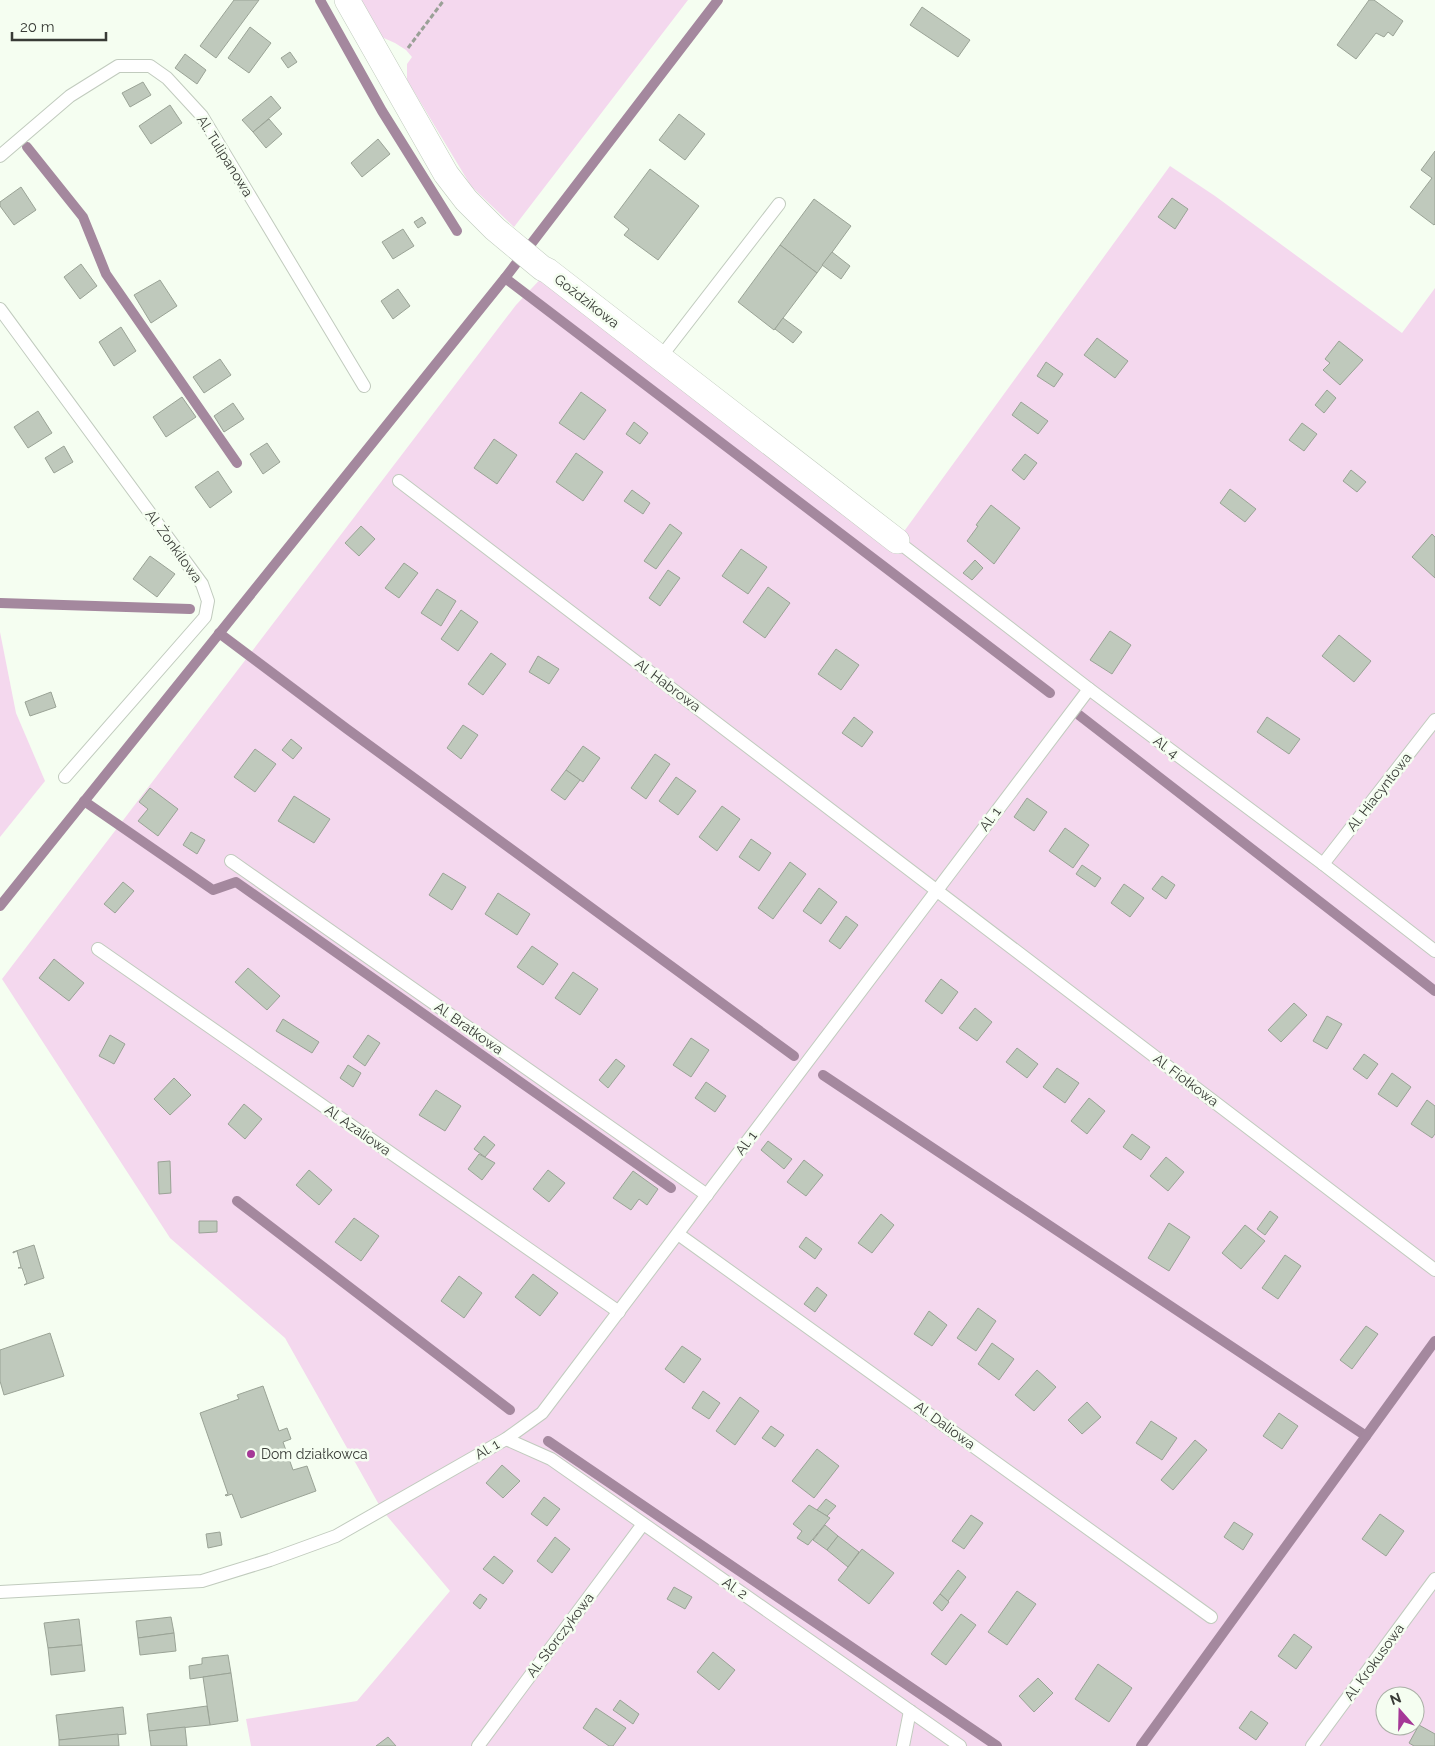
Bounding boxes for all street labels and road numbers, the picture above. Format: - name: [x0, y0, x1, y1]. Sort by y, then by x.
- street label: Al. Tulipanowa: [194, 112, 256, 200]
- street label: Goździkowa: [552, 271, 622, 331]
- street label: Al. Żonkilowa: [142, 505, 207, 585]
- street label: Al. Habrowa: [632, 655, 704, 715]
- street label: Al. 4: [1150, 732, 1182, 762]
- street label: Al. Hiacyntowa: [1343, 750, 1415, 834]
- street label: Al. 1: [976, 804, 1004, 834]
- street label: Al. Bratkowa: [432, 999, 506, 1057]
- street label: Al. Fiołkowa: [1150, 1050, 1222, 1110]
- street label: Al. Azaliowa: [322, 1101, 394, 1159]
- street label: Al. 1: [732, 1128, 760, 1158]
- street label: Al. Daliowa: [912, 1398, 978, 1452]
- street label: Al. 1: [472, 1436, 502, 1462]
- street label: Al. 2: [719, 1574, 751, 1602]
- street label: Al. Storczykowa: [523, 1590, 597, 1680]
- street label: Al. Krokusowa: [1341, 1621, 1407, 1703]

